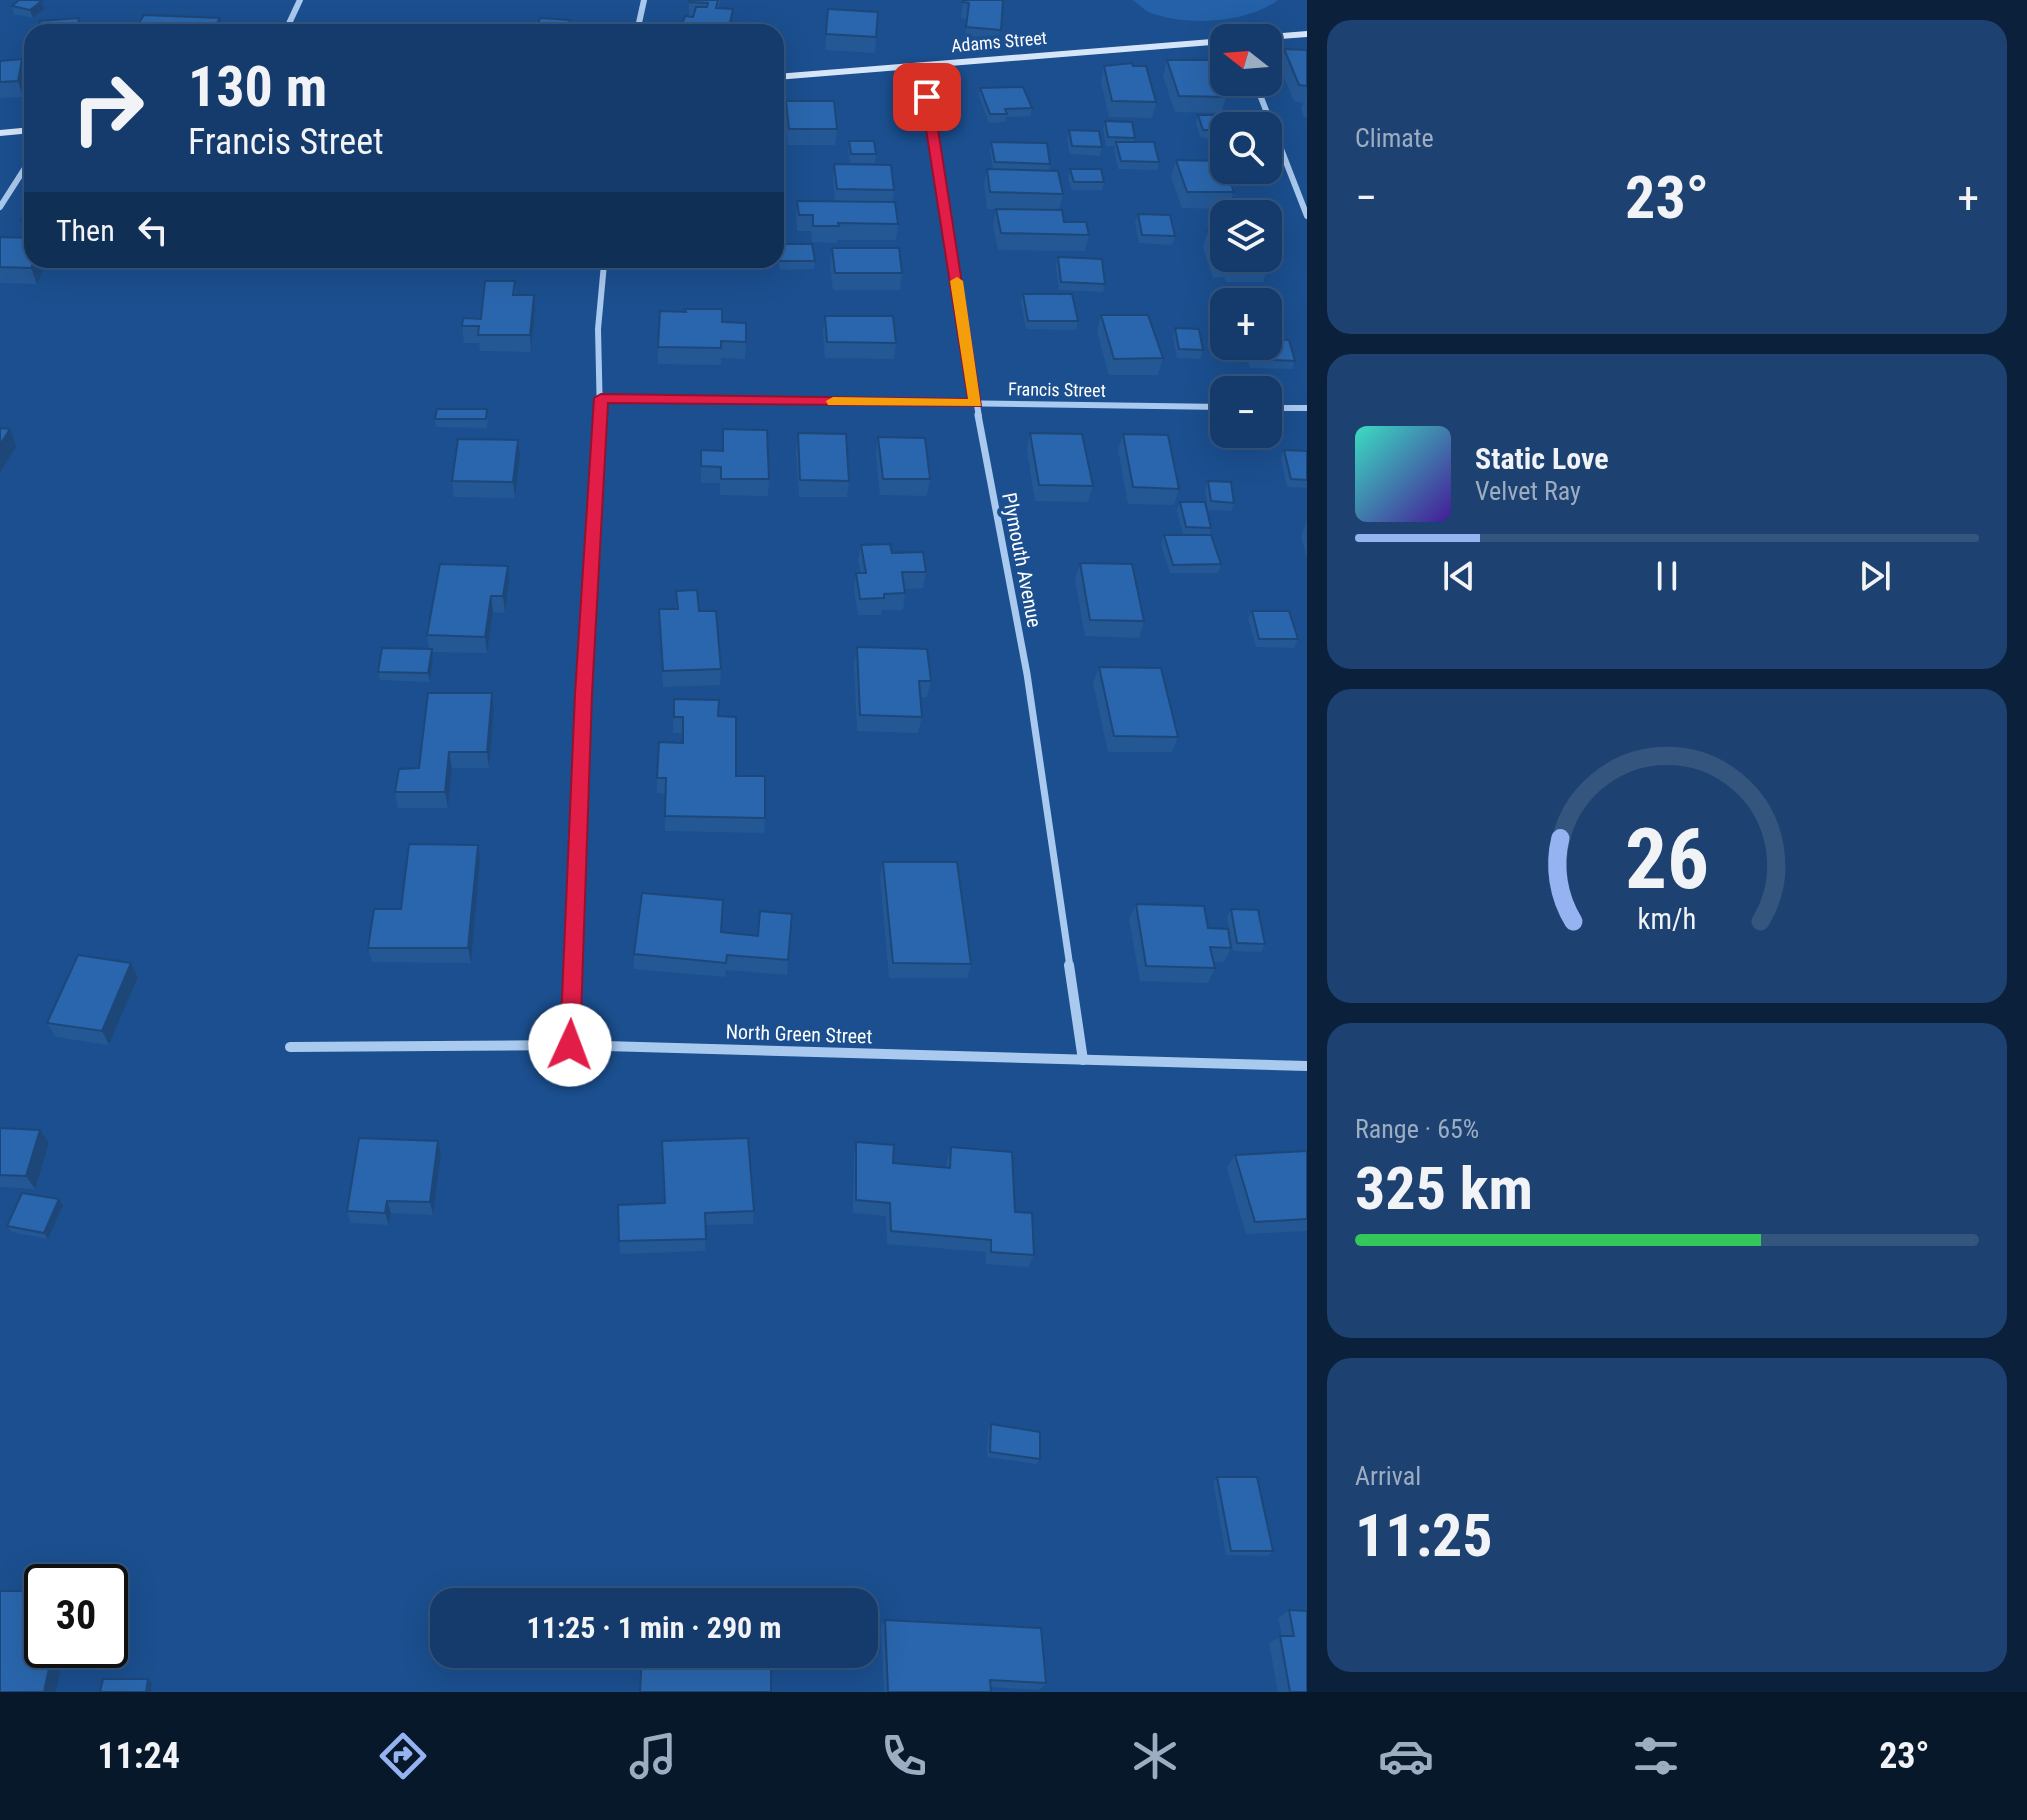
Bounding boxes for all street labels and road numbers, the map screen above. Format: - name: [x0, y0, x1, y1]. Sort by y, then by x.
- street label: Adams Street: [950, 27, 1048, 56]
- street label: Francis Street: [1008, 378, 1106, 401]
- street label: Plymouth Avenue: [997, 491, 1047, 629]
- street label: North Green Street: [725, 1019, 873, 1049]

